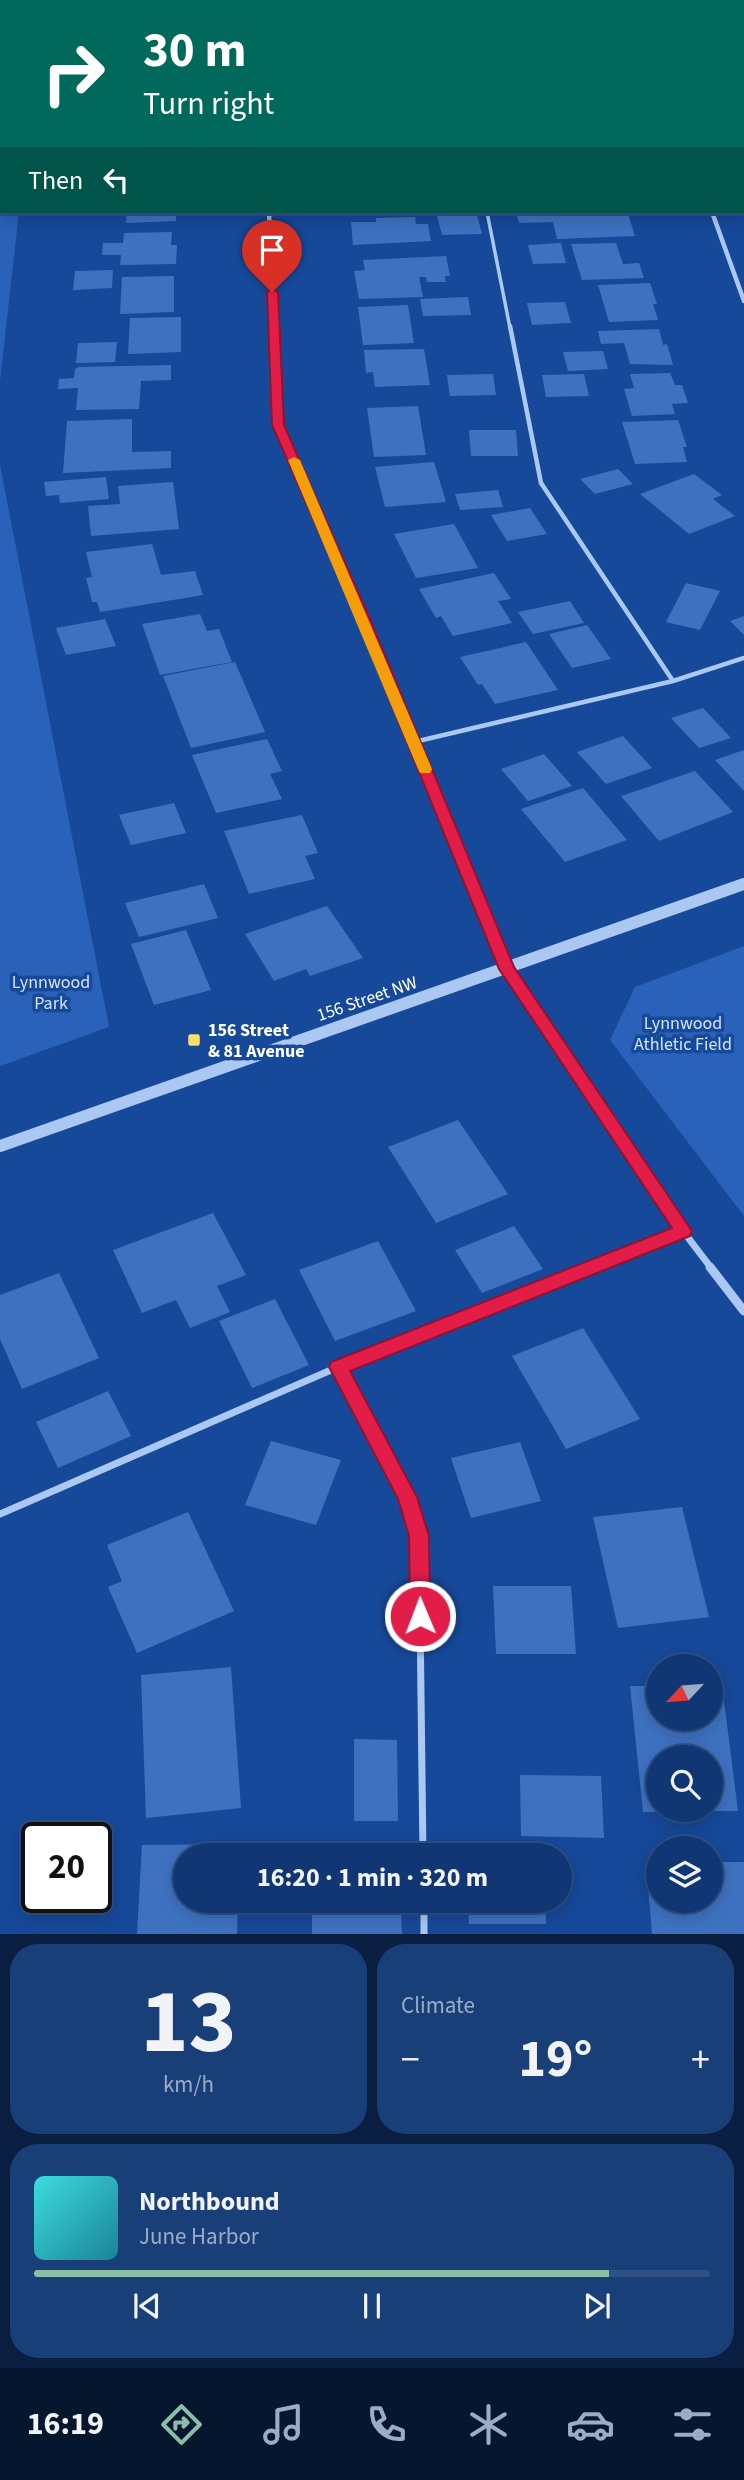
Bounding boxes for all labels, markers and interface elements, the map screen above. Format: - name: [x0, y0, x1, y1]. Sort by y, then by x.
- text: 30 m: [143, 16, 247, 86]
- icon: right: [28, 28, 119, 119]
- text: Turn right: [143, 81, 274, 127]
- icon: left: [97, 161, 135, 199]
- text: Then: [28, 162, 83, 199]
- pin: [242, 220, 302, 292]
- icon: arrive: [253, 231, 291, 269]
- park label: Lynnwood Park: [12, 970, 90, 1016]
- street label: 156 Street NW: [313, 970, 421, 1028]
- park label: Lynnwood Athletic Field: [634, 1011, 732, 1057]
- place label: 156 Street & 81 Avenue: [208, 1018, 305, 1064]
- marker: 156 Street & 81 Avenue: [186, 1032, 202, 1048]
- position arrow: [383, 1579, 457, 1653]
- north arrow: [646, 1654, 723, 1731]
- map controls: [646, 1654, 723, 1913]
- button: search: [646, 1745, 723, 1822]
- speed limit sign: 20: [21, 1822, 112, 1913]
- button: layers: [646, 1836, 723, 1913]
- text: 16:20 · 1 min · 320 m: [257, 1859, 488, 1896]
- text: 13: [140, 1958, 237, 2087]
- text: Climate: [401, 1989, 475, 2022]
- text: 19°: [519, 2023, 592, 2097]
- text: −: [401, 2033, 420, 2087]
- text: +: [691, 2033, 710, 2087]
- text: km/h: [163, 2068, 214, 2101]
- text: Northbound: [139, 2183, 280, 2220]
- text: June Harbor: [139, 2220, 259, 2253]
- icon: previous: [128, 2287, 166, 2325]
- icon: pause: [353, 2287, 391, 2325]
- icon: next: [578, 2287, 616, 2325]
- icon: directions: [157, 2400, 206, 2449]
- icon: music: [259, 2400, 308, 2449]
- icon: phone: [362, 2400, 411, 2449]
- icon: climate: [464, 2400, 513, 2449]
- icon: car: [566, 2400, 615, 2449]
- icon: filters: [668, 2400, 717, 2449]
- text: 16:19: [27, 2401, 104, 2447]

